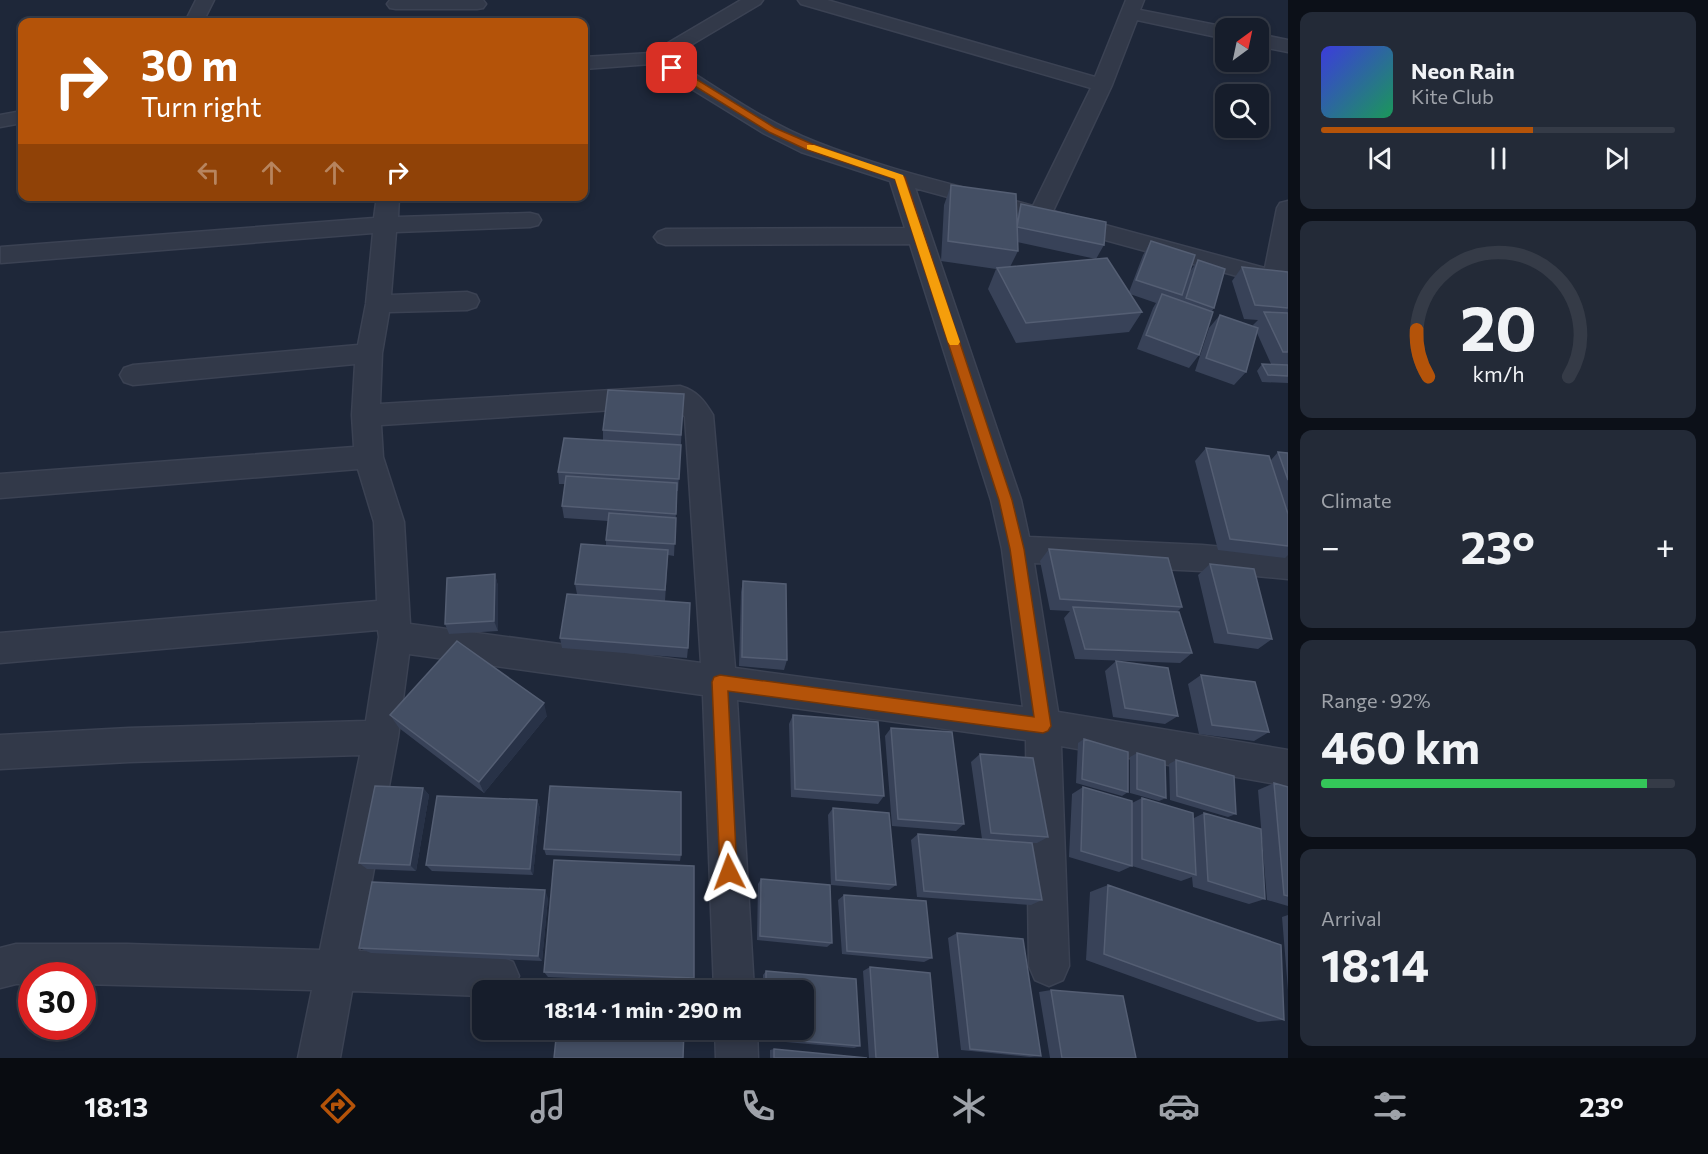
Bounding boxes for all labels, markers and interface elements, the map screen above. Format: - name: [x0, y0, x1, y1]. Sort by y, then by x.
- north arrow: [1215, 18, 1269, 72]
- map controls: [1215, 18, 1269, 138]
- text: 30 m: [141, 38, 238, 90]
- icon: right: [42, 42, 120, 120]
- pin: [646, 42, 697, 93]
- icon: arrive: [655, 51, 688, 84]
- text: Neon Rain: [1411, 57, 1515, 84]
- button: search: [1215, 84, 1269, 138]
- text: Kite Club: [1411, 84, 1494, 108]
- text: Turn right: [141, 90, 261, 123]
- icon: previous: [1364, 142, 1397, 175]
- icon: pause: [1482, 142, 1515, 175]
- icon: next: [1600, 142, 1633, 175]
- icon: left: [192, 156, 225, 189]
- icon: ahead: [255, 156, 288, 189]
- icon: ahead: [318, 156, 351, 189]
- icon: right: [381, 156, 414, 189]
- text: 20: [1460, 288, 1536, 364]
- text: km/h: [1472, 360, 1524, 386]
- text: Climate: [1321, 488, 1391, 512]
- text: 23°: [1461, 518, 1535, 573]
- text: −: [1321, 525, 1340, 566]
- text: +: [1656, 525, 1675, 566]
- text: Range · 92%: [1321, 688, 1431, 712]
- text: 460 km: [1321, 718, 1480, 773]
- position arrow: [697, 840, 761, 904]
- text: Arrival: [1321, 906, 1382, 930]
- text: 18:14: [1321, 936, 1429, 991]
- speed limit sign: 30: [18, 962, 96, 1040]
- text: 18:14 · 1 min · 290 m: [544, 996, 742, 1023]
- icon: directions: [317, 1085, 359, 1127]
- icon: music: [527, 1085, 569, 1127]
- icon: phone: [737, 1085, 779, 1127]
- icon: climate: [948, 1085, 990, 1127]
- icon: car: [1158, 1085, 1200, 1127]
- icon: filters: [1369, 1085, 1411, 1127]
- text: 18:13: [84, 1090, 148, 1123]
- text: 23°: [1579, 1090, 1624, 1123]

